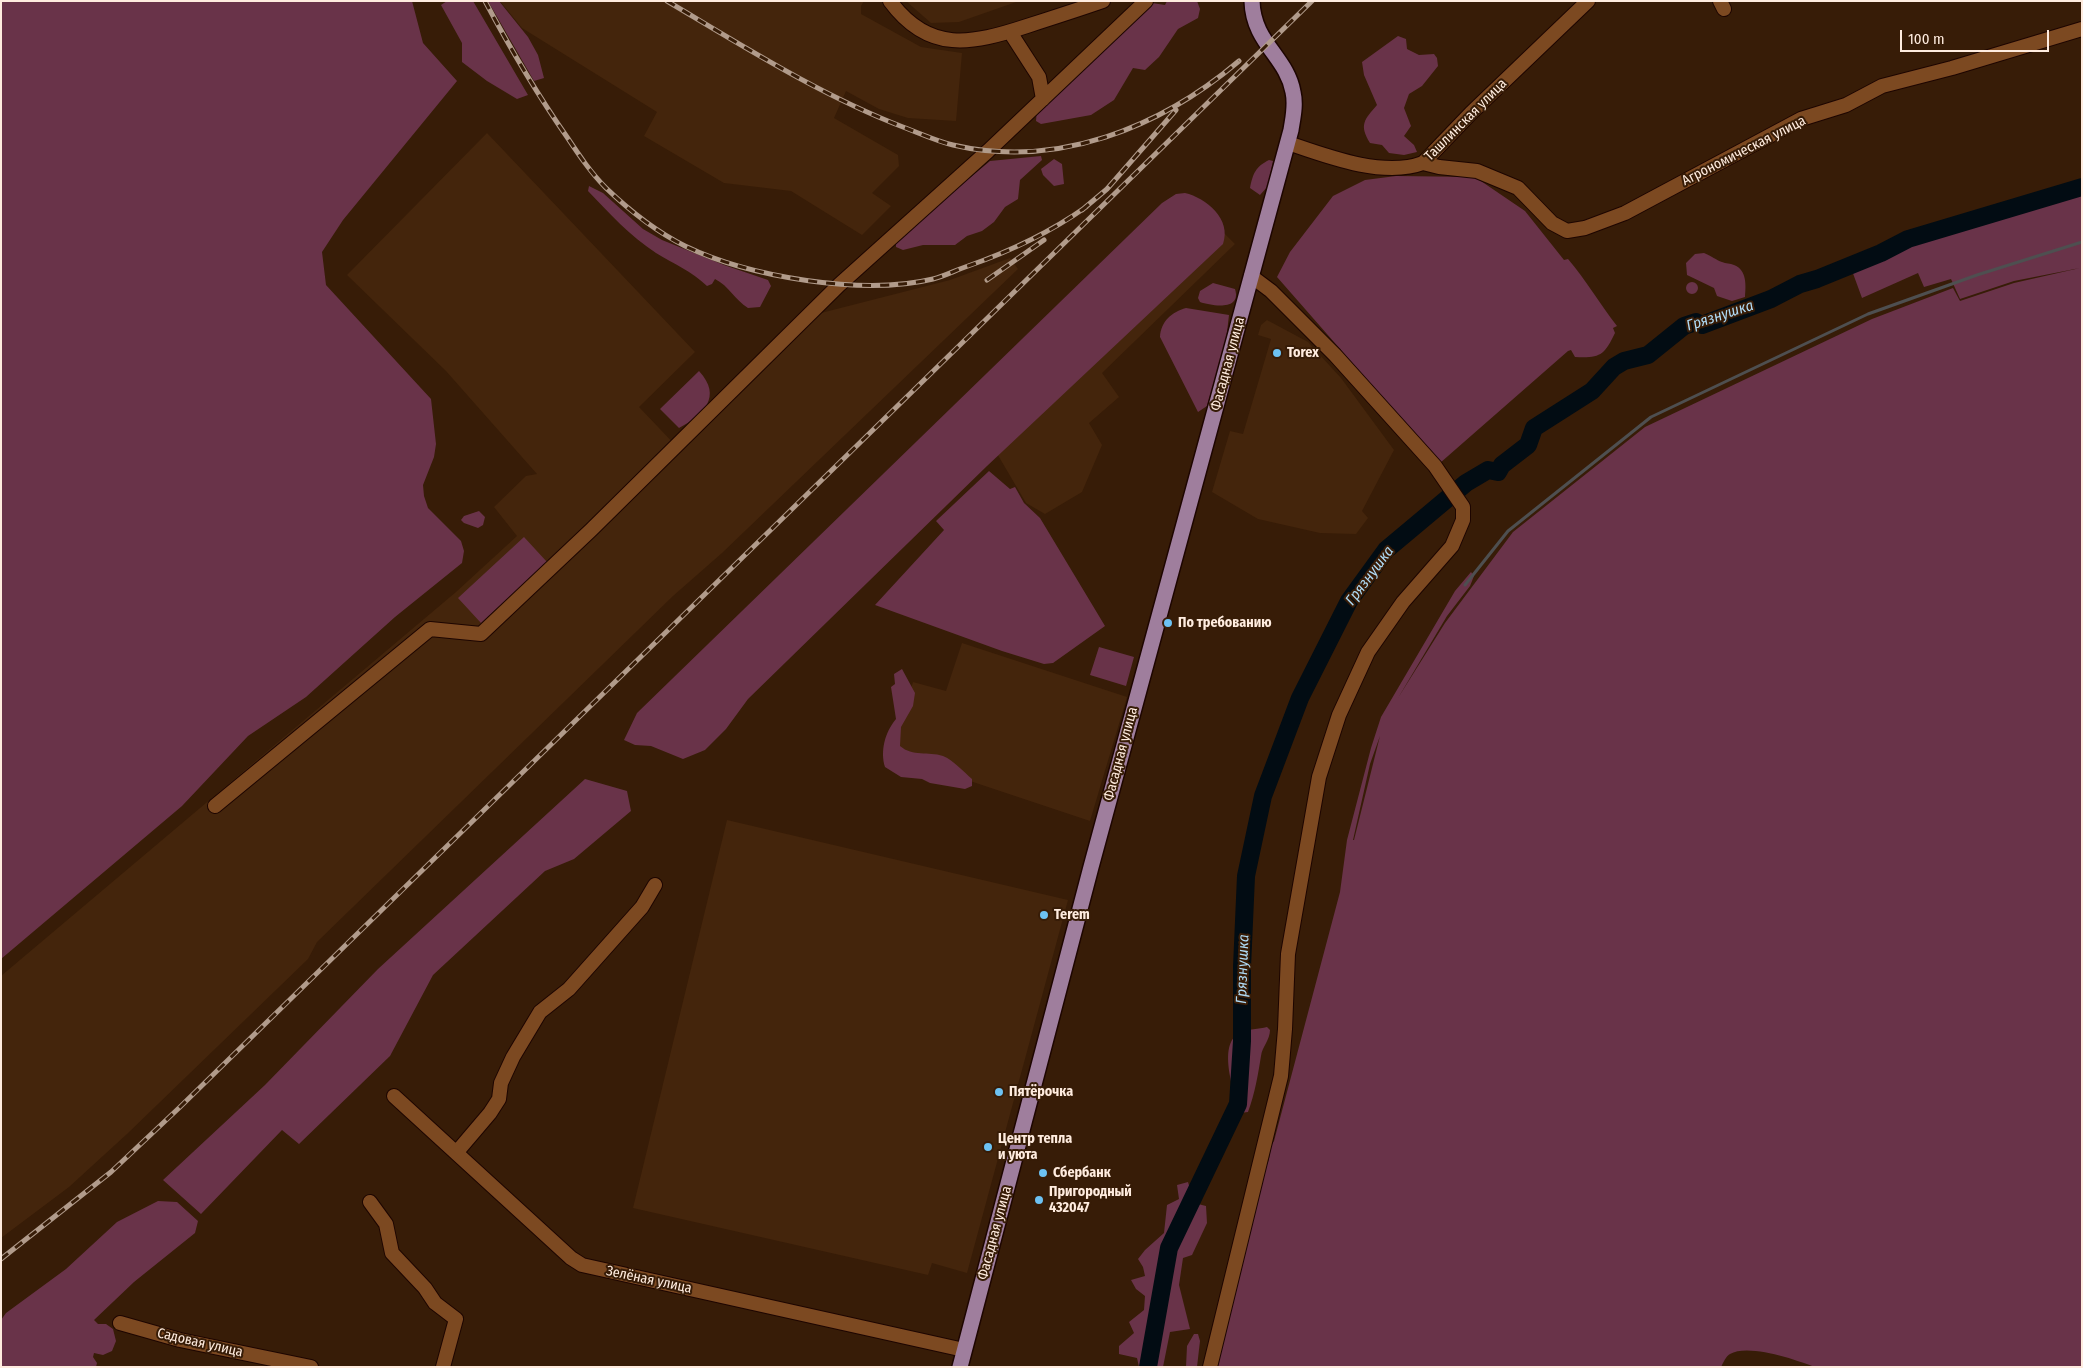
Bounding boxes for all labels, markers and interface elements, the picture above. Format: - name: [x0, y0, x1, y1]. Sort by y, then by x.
- scale bar: [1903, 20, 2052, 52]
- text: 100 m: [1908, 30, 1945, 48]
- street label: Ташлинская улица: [1421, 75, 1511, 165]
- street label: Агрономическая улица: [1679, 112, 1809, 190]
- water label: Грязнушка: [1684, 297, 1756, 335]
- street label: Фасадная улица: [1207, 315, 1249, 413]
- place label: Torex: [1287, 345, 1319, 361]
- marker: Torex: [1271, 347, 1283, 359]
- water label: Грязнушка: [1342, 543, 1398, 609]
- place label: По требованию: [1178, 615, 1271, 631]
- marker: По требованию: [1162, 617, 1174, 629]
- street label: Фасадная улица: [1100, 705, 1142, 803]
- place label: Terem: [1054, 907, 1090, 923]
- marker: Terem: [1038, 909, 1050, 921]
- water label: Грязнушка: [1233, 934, 1253, 1004]
- place label: Пятёрочка: [1009, 1084, 1073, 1100]
- marker: Пятёрочка: [993, 1086, 1005, 1098]
- place label: Центр тепла и уюта: [998, 1131, 1072, 1164]
- marker: Центр тепла и уюта: [982, 1141, 994, 1153]
- place label: Сбербанк: [1053, 1165, 1111, 1181]
- marker: Сбербанк: [1037, 1167, 1049, 1179]
- street label: Фасадная улица: [974, 1184, 1016, 1282]
- place label: Пригородный 432047: [1049, 1184, 1132, 1216]
- marker: Пригородный 432047: [1033, 1194, 1045, 1206]
- street label: Зелёная улица: [605, 1263, 693, 1297]
- street label: Садовая улица: [156, 1325, 244, 1361]

